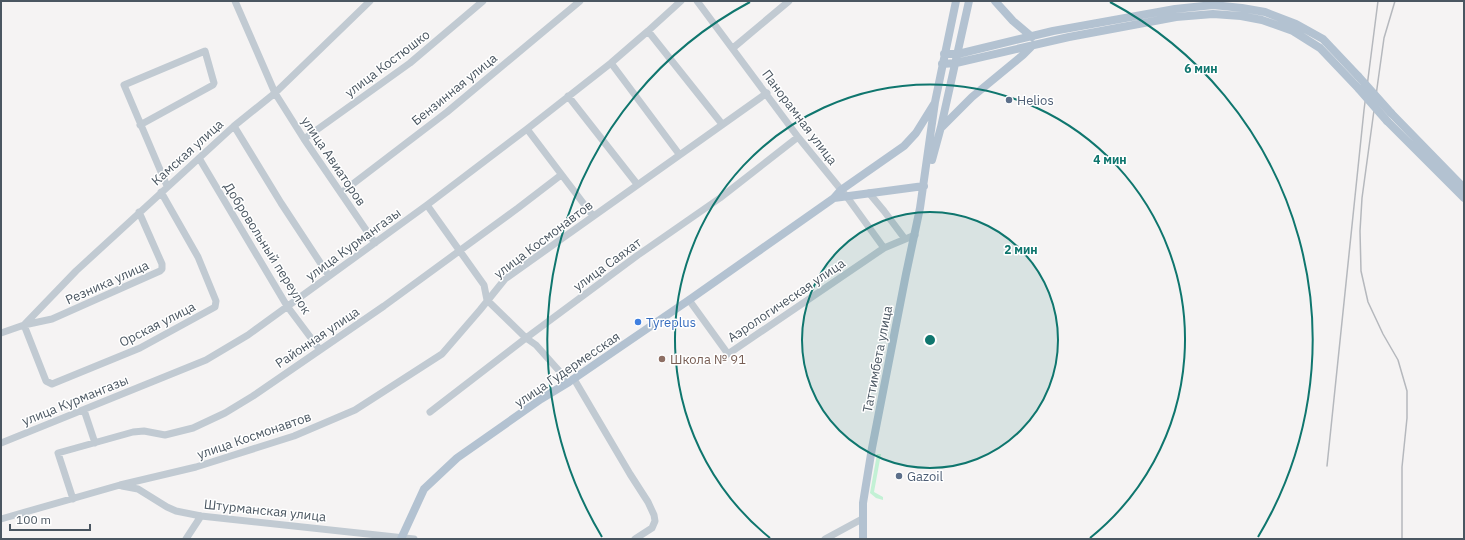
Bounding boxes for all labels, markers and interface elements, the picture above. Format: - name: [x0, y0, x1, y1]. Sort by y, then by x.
- street label: улица Костюшко: [341, 26, 433, 101]
- street label: Бензинная улица: [408, 50, 501, 129]
- text: 6 мин: [1184, 61, 1218, 76]
- street label: Панорамная улица: [758, 66, 841, 168]
- place label: Helios: [1017, 92, 1054, 109]
- marker: Helios: [1004, 95, 1014, 105]
- street label: улица Авиаторов: [297, 113, 370, 209]
- street label: Камская улица: [148, 116, 227, 189]
- text: 4 мин: [1093, 152, 1127, 167]
- street label: Добровольный переулок: [220, 179, 315, 317]
- street label: улица Космонавтов: [490, 197, 596, 282]
- street label: улица Курмангазы: [302, 204, 404, 285]
- street label: улица Саяхат: [570, 234, 645, 295]
- text: 2 мин: [1004, 242, 1038, 257]
- street label: Аэрологическая улица: [724, 255, 848, 346]
- street label: Резника улица: [63, 256, 152, 308]
- street label: Орская улица: [116, 298, 198, 351]
- street label: Районная улица: [272, 303, 363, 372]
- street label: Таттимбета улица: [859, 304, 896, 414]
- place label: Tyreplus: [646, 314, 696, 331]
- marker: Tyreplus: [633, 317, 643, 327]
- street label: улица Гудермесская: [511, 328, 623, 411]
- centre of rings: [923, 333, 937, 347]
- place label: Школа № 91: [670, 351, 746, 368]
- marker: Школа № 91: [657, 354, 667, 364]
- street label: улица Курмангазы: [19, 371, 131, 430]
- street label: улица Космонавтов: [195, 408, 314, 463]
- place label: Gazoil: [907, 468, 943, 485]
- marker: Gazoil: [894, 471, 904, 481]
- street label: Штурманская улица: [203, 496, 327, 525]
- scale bar: [10, 506, 90, 532]
- text: 100 m: [16, 512, 51, 527]

